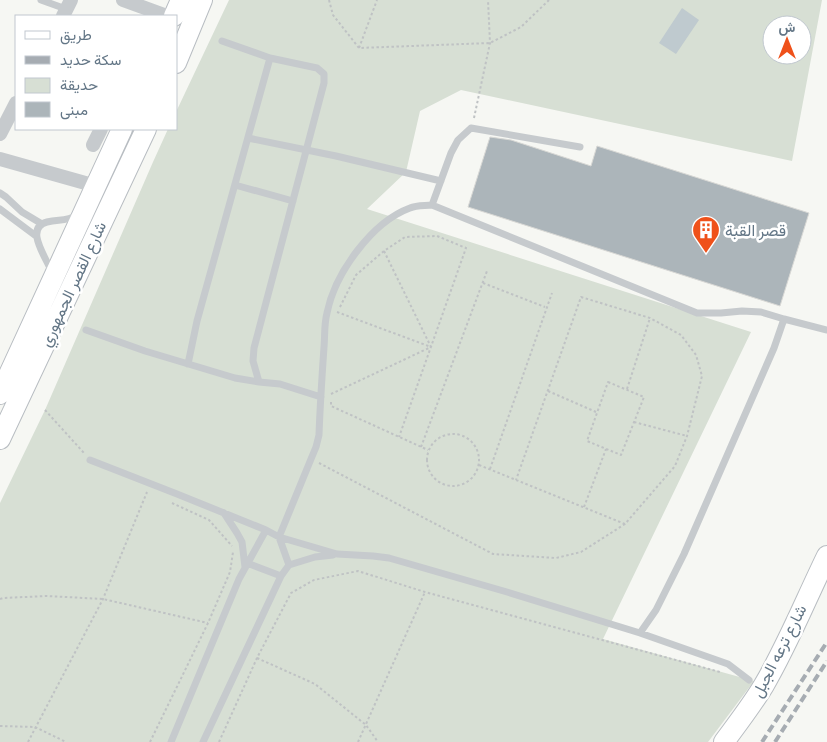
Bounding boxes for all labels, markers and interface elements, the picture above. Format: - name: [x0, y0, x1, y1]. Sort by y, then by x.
- legend: [15, 15, 178, 130]
- north arrow: [762, 15, 812, 65]
- text: ش: [779, 18, 796, 36]
- text: طريق: [60, 26, 92, 45]
- text: سكة حديد: [60, 51, 121, 69]
- text: حديقة: [60, 76, 98, 94]
- text: مبنى: [60, 101, 88, 120]
- building icon: قصر القبة: [691, 215, 721, 254]
- street label: شارع القصر الجمهوري: [36, 218, 114, 351]
- place label: قصر القبة: [725, 221, 786, 241]
- street label: شارع ترعه الجبل: [748, 602, 812, 701]

